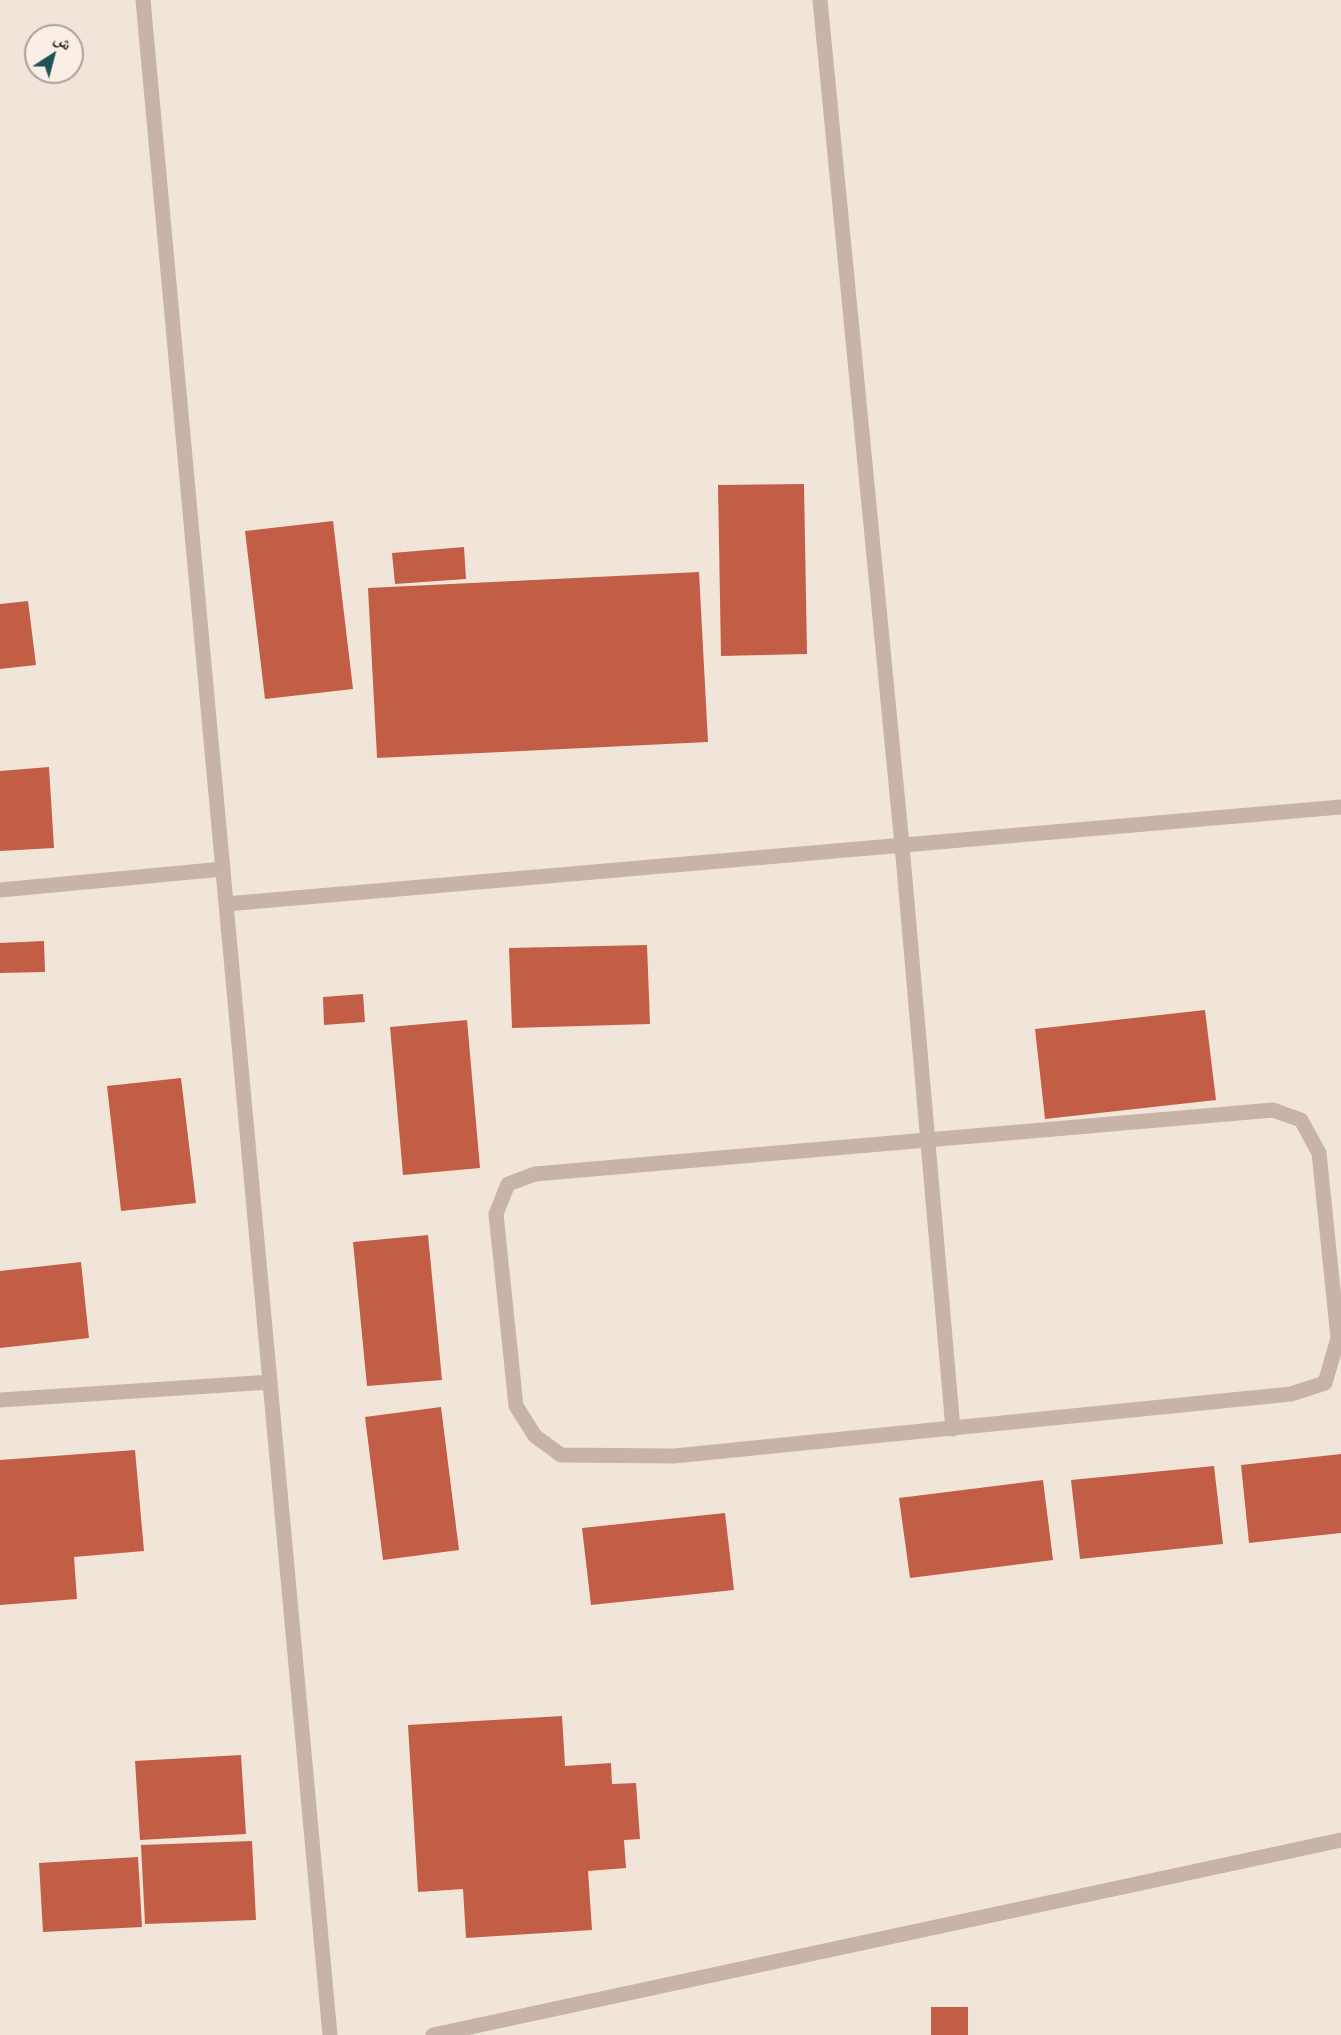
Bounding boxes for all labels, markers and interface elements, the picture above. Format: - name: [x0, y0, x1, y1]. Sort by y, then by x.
- north arrow: [24, 24, 84, 84]
- text: ش: [51, 28, 76, 54]

